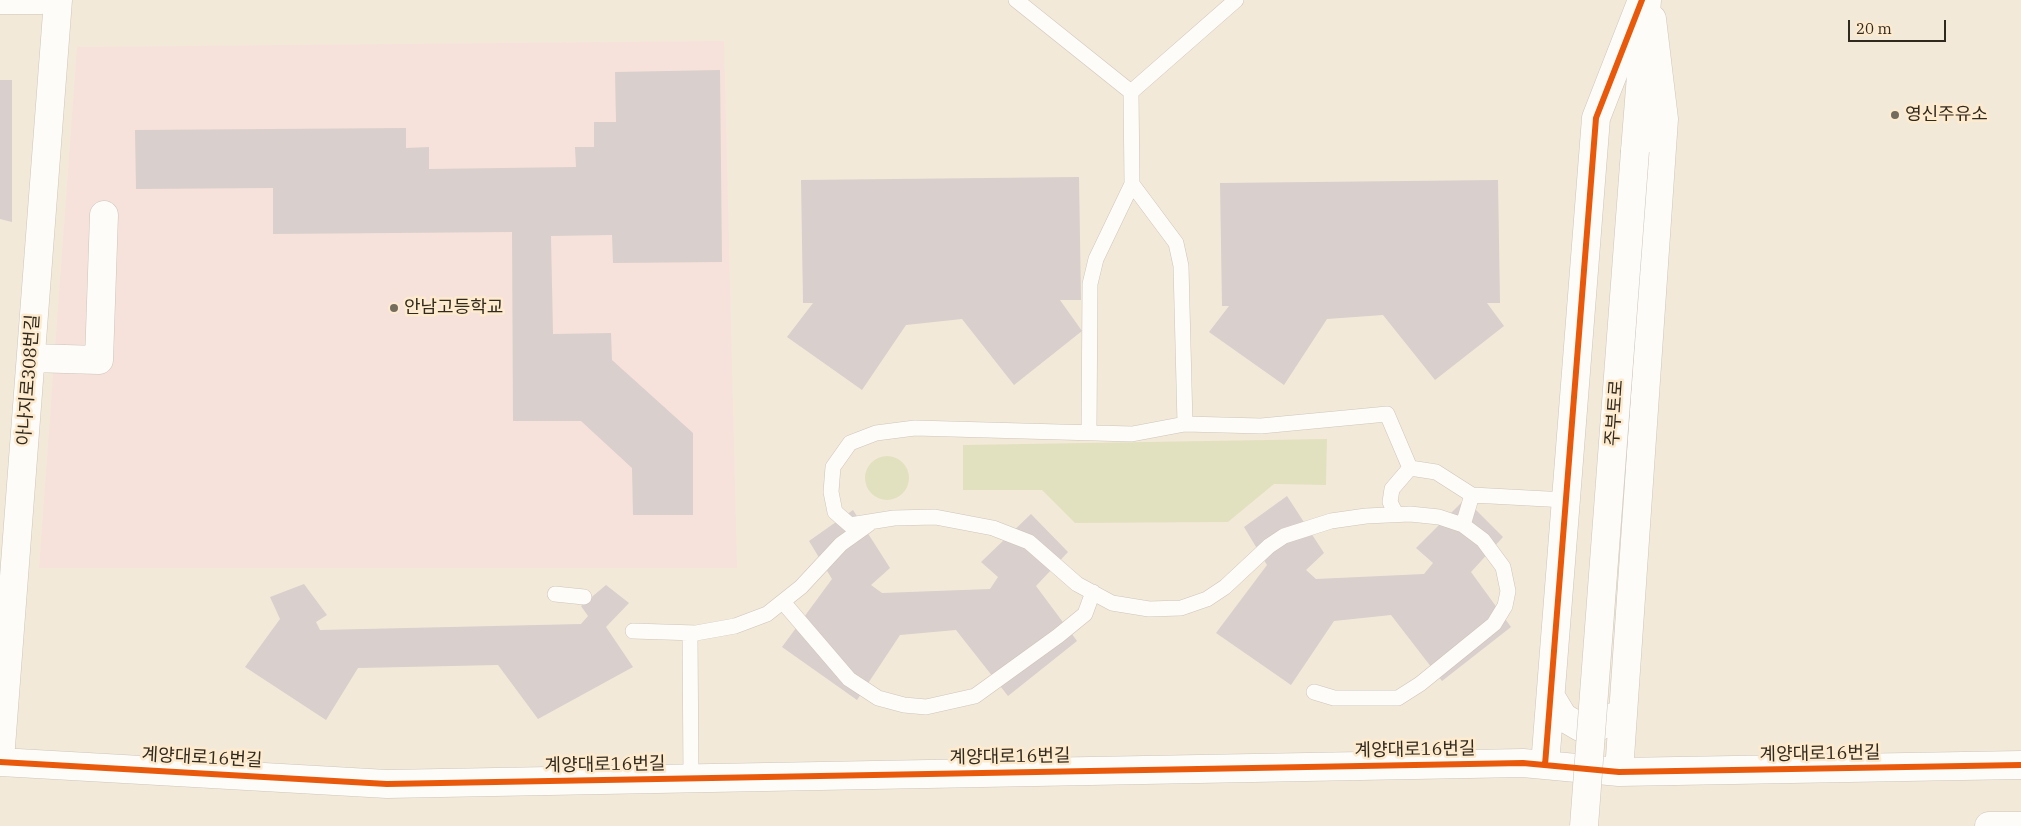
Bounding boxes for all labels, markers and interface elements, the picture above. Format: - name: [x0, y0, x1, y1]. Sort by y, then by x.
- scale bar: [1851, 10, 1948, 42]
- text: 20 m: [1856, 19, 1892, 38]
- place label: 영신주유소: [1905, 104, 1988, 126]
- marker: 영신주유소: [1889, 109, 1901, 121]
- place label: 안남고등학교: [404, 297, 503, 319]
- marker: 안남고등학교: [388, 302, 400, 314]
- street label: 아나지로308번길: [14, 314, 44, 446]
- street label: 주부토로: [1602, 379, 1628, 447]
- street label: 계양대로16번길: [1354, 738, 1476, 762]
- street label: 계양대로16번길: [1759, 742, 1881, 766]
- street label: 계양대로16번길: [141, 744, 263, 772]
- street label: 계양대로16번길: [949, 745, 1071, 769]
- street label: 계양대로16번길: [544, 753, 666, 777]

